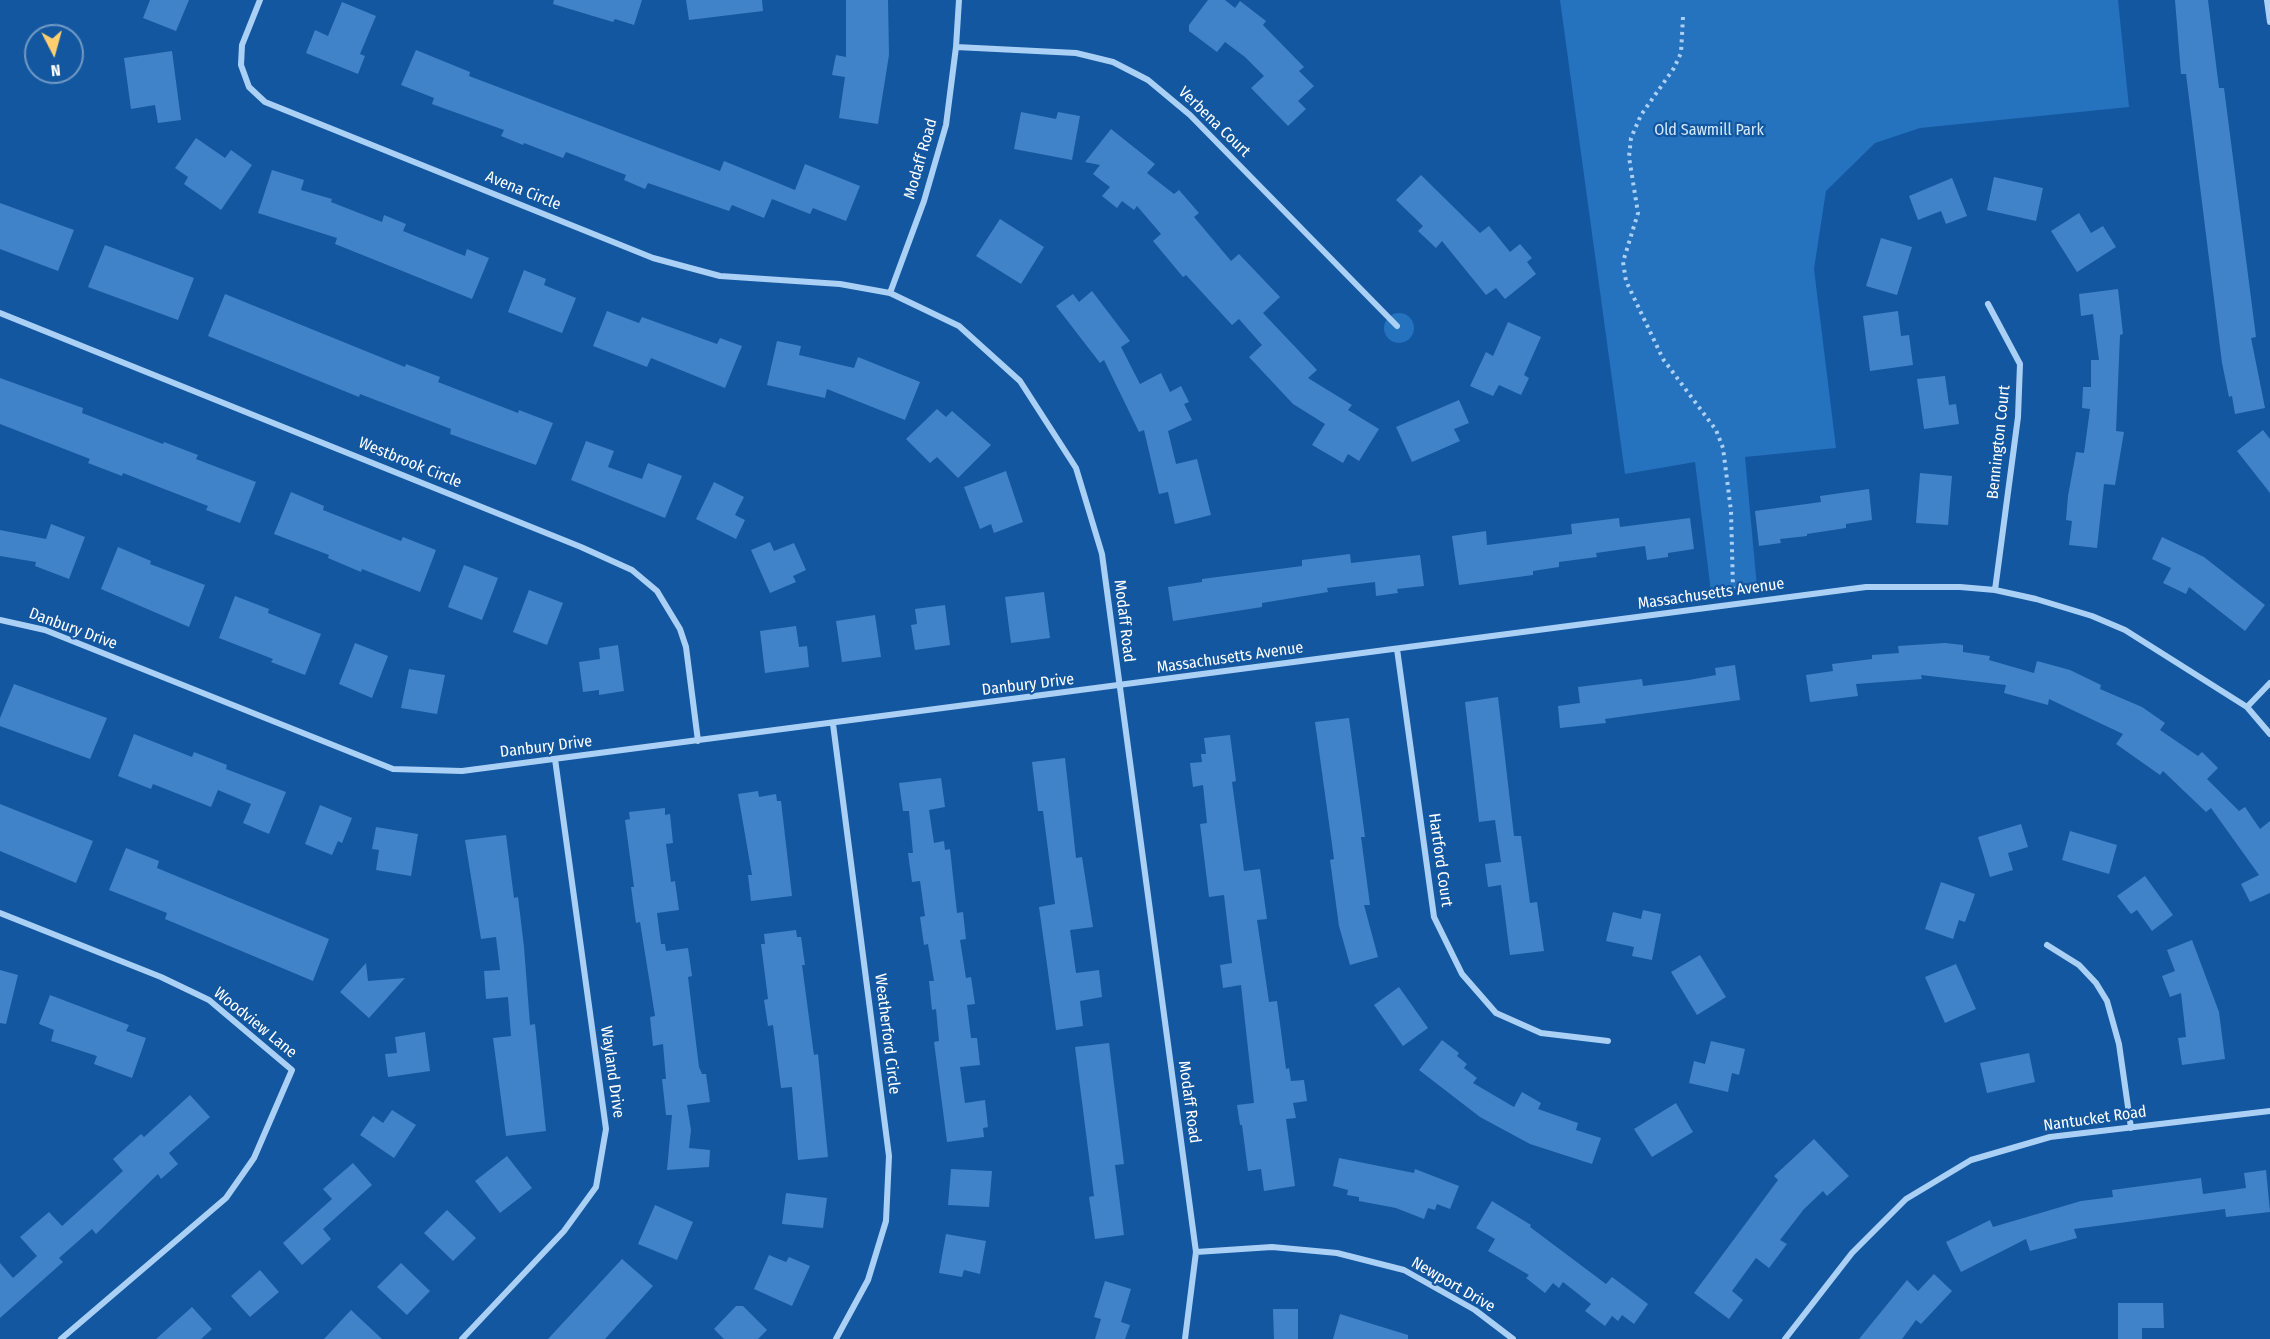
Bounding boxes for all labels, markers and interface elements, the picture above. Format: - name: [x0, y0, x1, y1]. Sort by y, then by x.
- north arrow: [24, 24, 84, 84]
- text: N: [50, 60, 61, 80]
- street label: Verbena Court: [1174, 83, 1254, 161]
- street label: Modaff Road: [900, 116, 942, 202]
- park label: Old Sawmill Park: [1654, 121, 1764, 141]
- street label: Avena Circle: [483, 167, 563, 215]
- street label: Bennington Court: [1983, 384, 2015, 500]
- street label: Westbrook Circle: [356, 434, 464, 492]
- street label: Massachusetts Avenue: [1636, 574, 1786, 614]
- street label: Modaff Road: [1109, 579, 1139, 663]
- street label: Danbury Drive: [26, 604, 120, 654]
- street label: Massachusetts Avenue: [1155, 638, 1305, 678]
- street label: Danbury Drive: [981, 670, 1075, 700]
- street label: Danbury Drive: [499, 732, 593, 762]
- street label: Hartford Court: [1424, 812, 1456, 908]
- street label: Weatherford Circle: [870, 973, 904, 1095]
- street label: Woodview Lane: [209, 984, 301, 1062]
- street label: Wayland Drive: [596, 1025, 628, 1119]
- street label: Modaff Road: [1174, 1060, 1204, 1144]
- street label: Nantucket Road: [2042, 1102, 2148, 1136]
- street label: Newport Drive: [1408, 1253, 1498, 1317]

